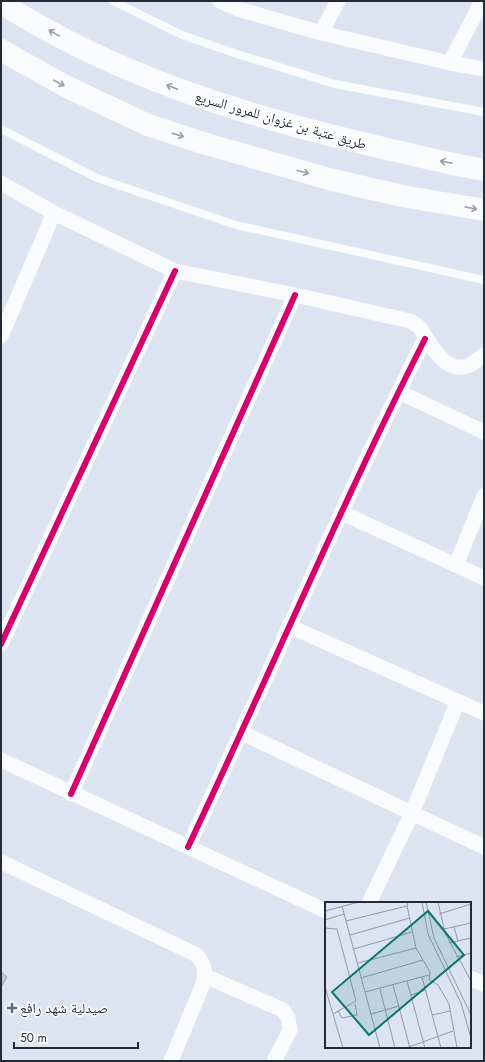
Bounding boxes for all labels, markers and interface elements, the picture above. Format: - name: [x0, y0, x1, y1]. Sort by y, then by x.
- one-way arrow: [48, 29, 60, 37]
- one-way arrow: [53, 80, 65, 87]
- one-way arrow: [166, 83, 178, 91]
- street label: طريق عتبة بن غزوان للمرور السريع: [193, 86, 369, 154]
- one-way arrow: [172, 132, 185, 139]
- one-way arrow: [440, 157, 453, 165]
- one-way arrow: [296, 168, 309, 176]
- one-way arrow: [464, 204, 477, 212]
- inset map: [325, 902, 471, 1048]
- place label: صيدلية شهد رافع: [20, 998, 108, 1018]
- marker: صيدلية شهد رافع: [7, 1003, 17, 1013]
- scale bar: [14, 1024, 138, 1050]
- text: 50 m: [20, 1029, 47, 1047]

